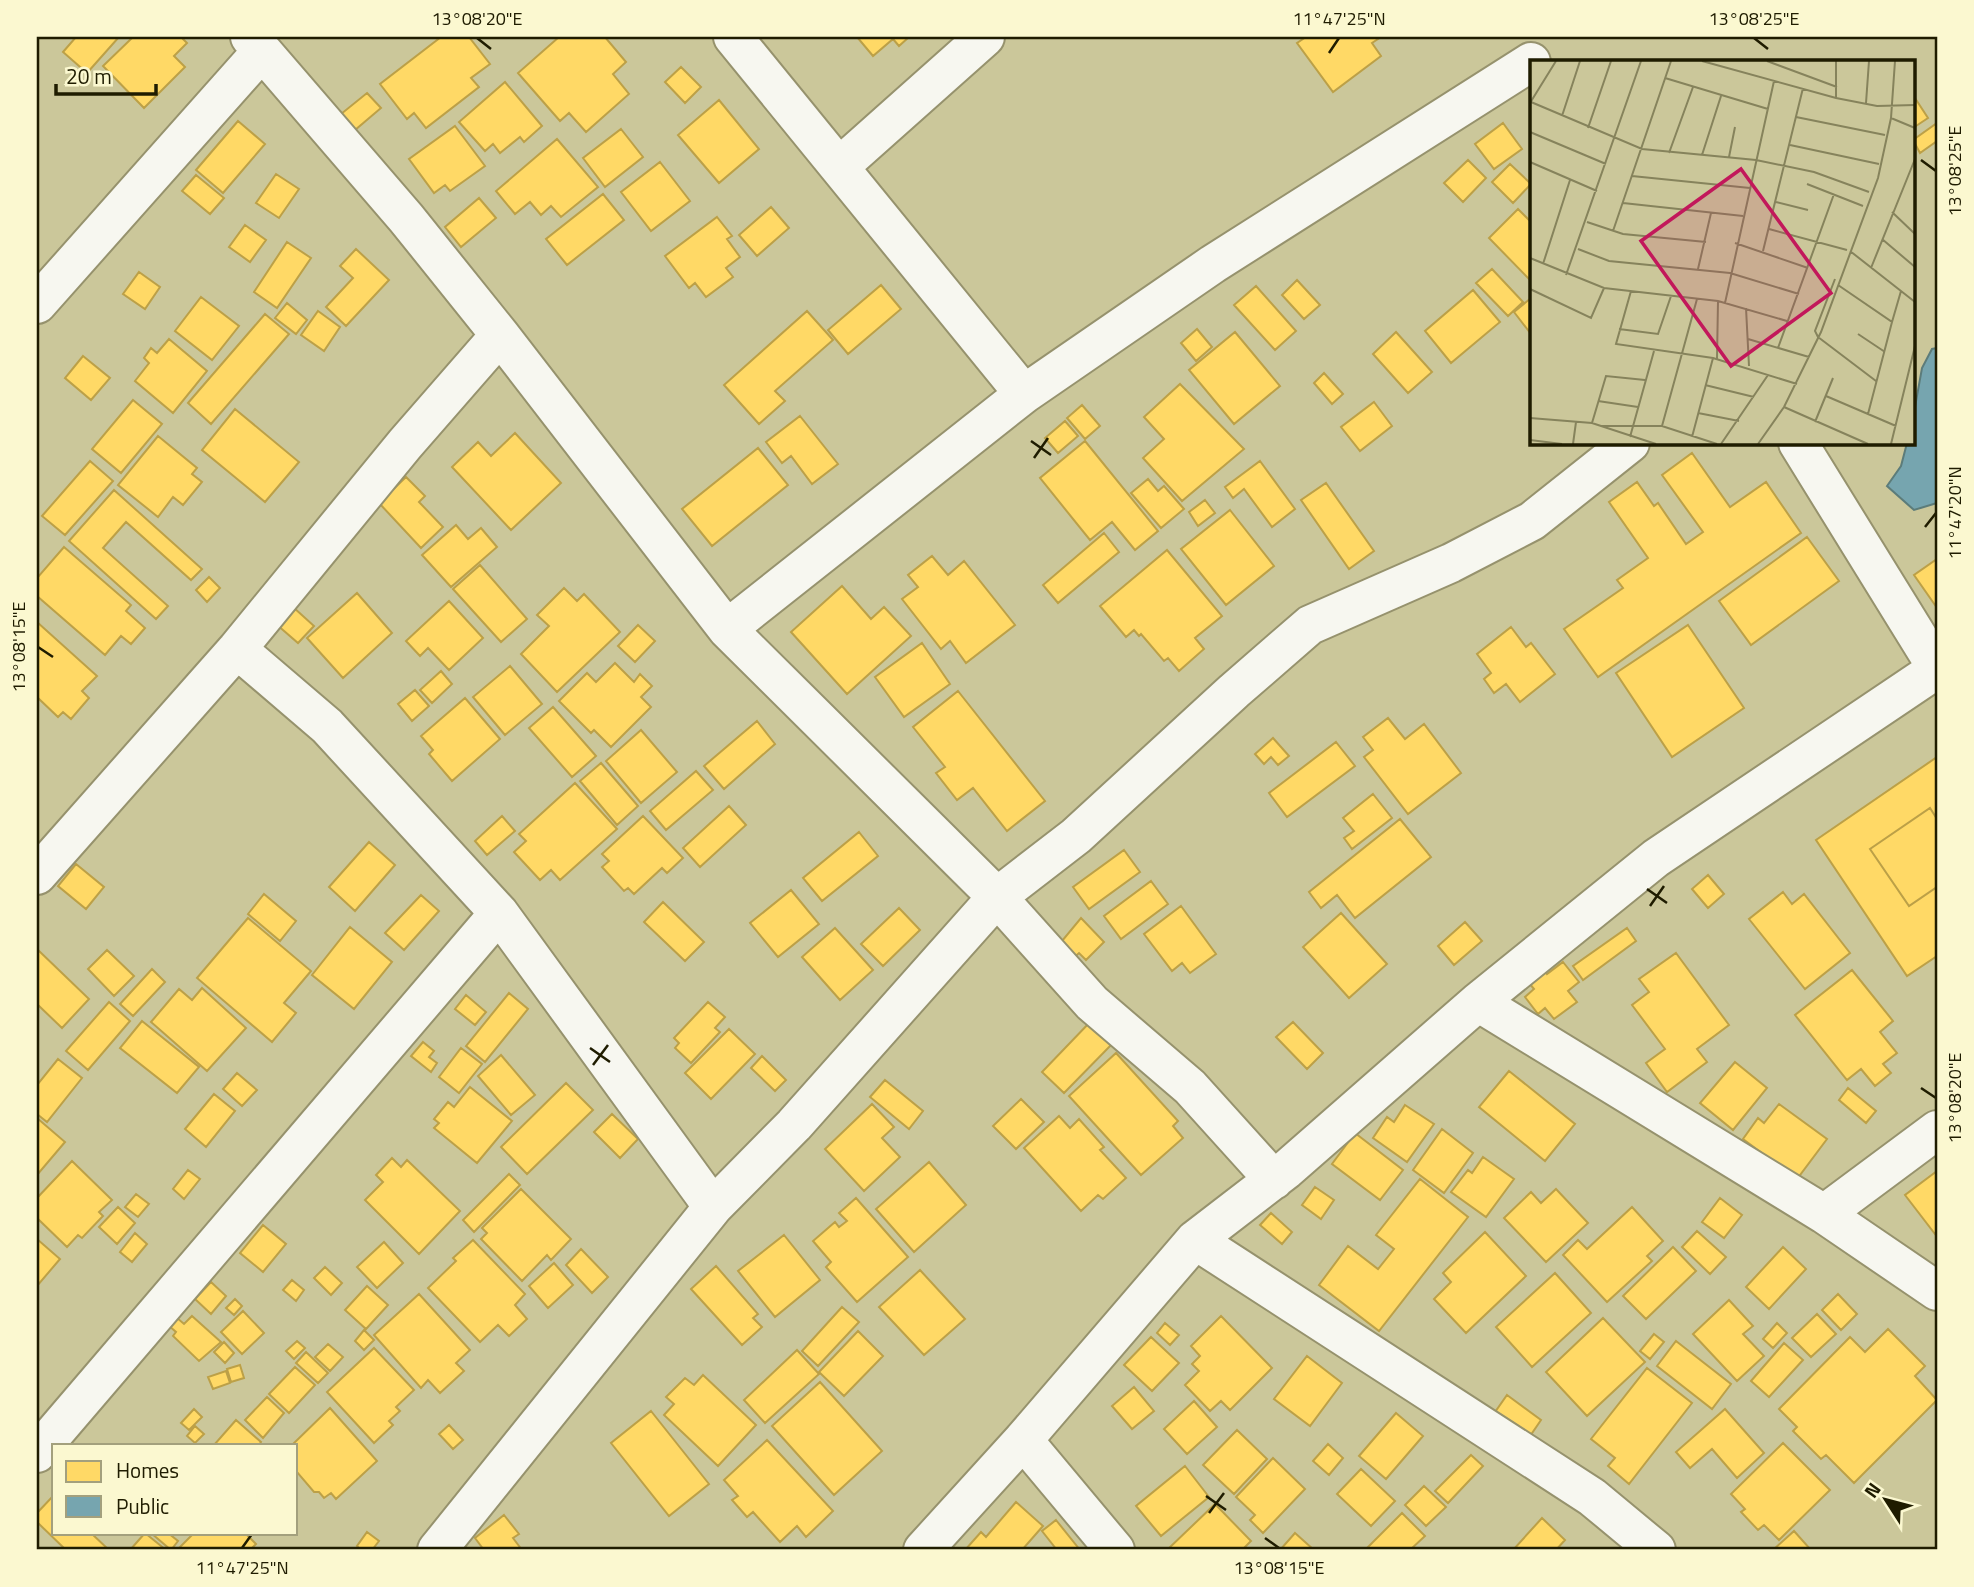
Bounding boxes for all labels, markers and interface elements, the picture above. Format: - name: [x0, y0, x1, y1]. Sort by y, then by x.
- text: 13°08'20"E: [432, 5, 523, 32]
- text: 11°47'25"N: [1292, 5, 1386, 32]
- text: 13°08'25"E: [1709, 5, 1800, 32]
- scale bar: [56, 52, 156, 96]
- text: 20 m: [66, 60, 112, 92]
- inset map: [1530, 60, 1914, 444]
- text: 13°08'25"E: [1941, 125, 1968, 216]
- text: 11°47'20"N: [1941, 466, 1968, 560]
- text: 13°08'15"E: [5, 601, 32, 692]
- text: 13°08'20"E: [1941, 1052, 1968, 1143]
- legend: [52, 1444, 298, 1534]
- text: Homes: [116, 1454, 179, 1486]
- north arrow: [1852, 1464, 1922, 1534]
- text: N: [1856, 1476, 1887, 1504]
- text: Public: [116, 1490, 169, 1522]
- text: 11°47'25"N: [195, 1554, 289, 1581]
- text: 13°08'15"E: [1234, 1554, 1325, 1581]

